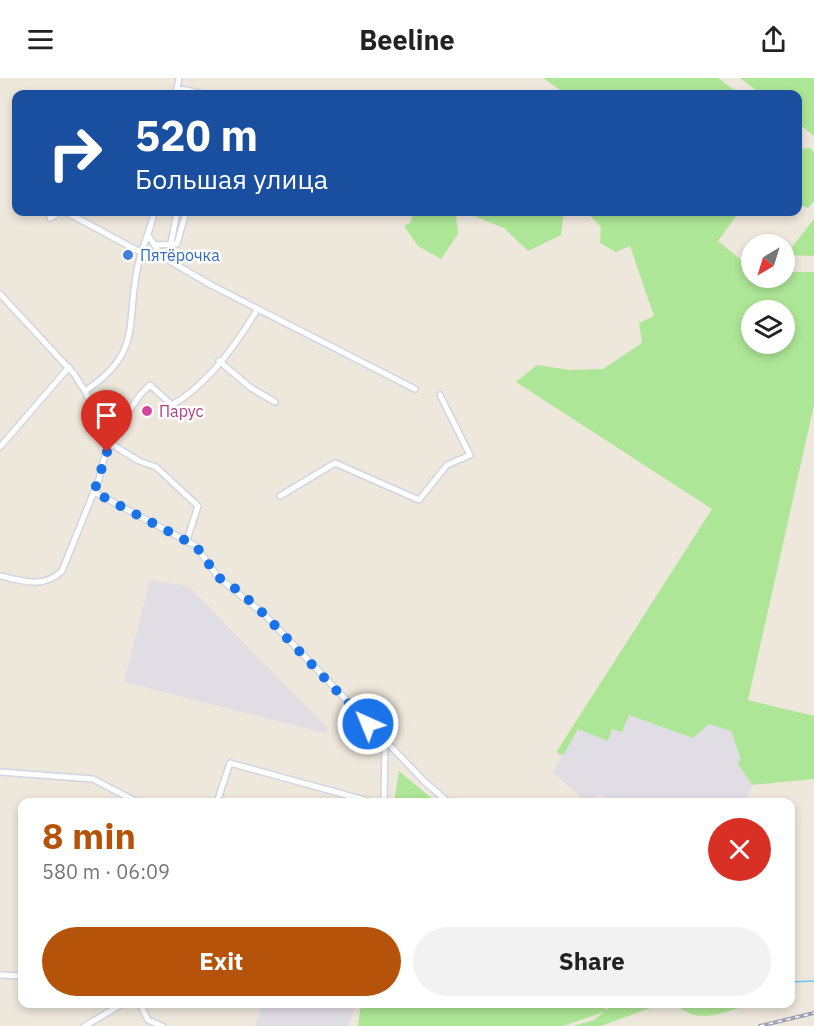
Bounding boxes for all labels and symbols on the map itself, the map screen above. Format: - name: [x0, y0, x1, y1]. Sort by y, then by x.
- north arrow: [741, 234, 795, 288]
- place label: Пятёрочка: [140, 245, 220, 265]
- marker: Пятёрочка: [121, 248, 135, 262]
- pin: [81, 390, 132, 452]
- place label: Парус: [159, 401, 204, 421]
- marker: Парус: [140, 404, 154, 418]
- position arrow: [336, 692, 400, 756]

